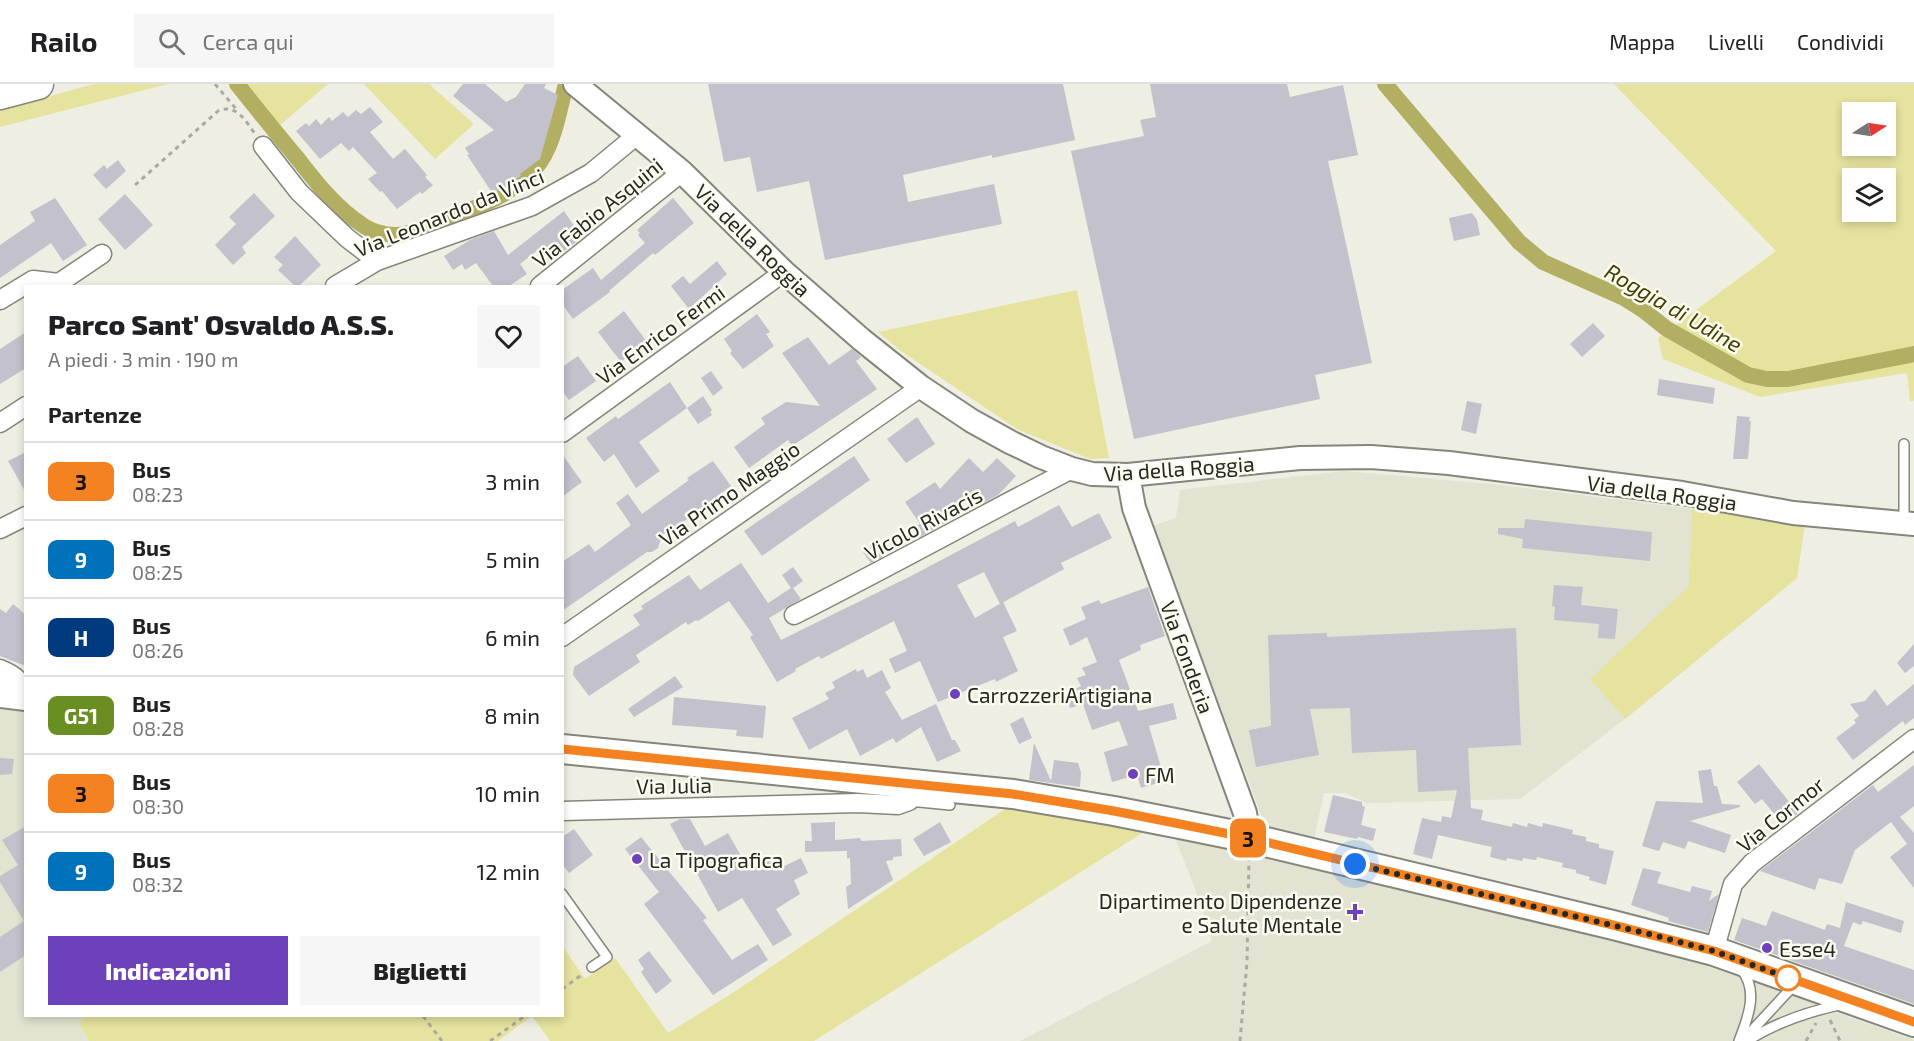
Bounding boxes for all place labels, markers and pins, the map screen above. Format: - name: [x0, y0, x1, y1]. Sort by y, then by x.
- place label: CarrozzeriArtigiana: [967, 682, 1152, 707]
- marker: CarrozzeriArtigiana: [948, 687, 962, 701]
- place label: FM: [1145, 762, 1175, 787]
- marker: FM: [1126, 767, 1140, 781]
- place label: La Tipografica: [649, 847, 783, 872]
- marker: La Tipografica: [630, 852, 644, 866]
- place label: Dipartimento Dipendenze e Salute Mentale: [1099, 888, 1342, 937]
- marker: Dipartimento Dipendenze e Salute Mentale: [1346, 903, 1364, 921]
- place label: Esse4: [1779, 936, 1836, 961]
- marker: Esse4: [1760, 941, 1774, 955]
- unlabelled marker: [1775, 965, 1801, 991]

